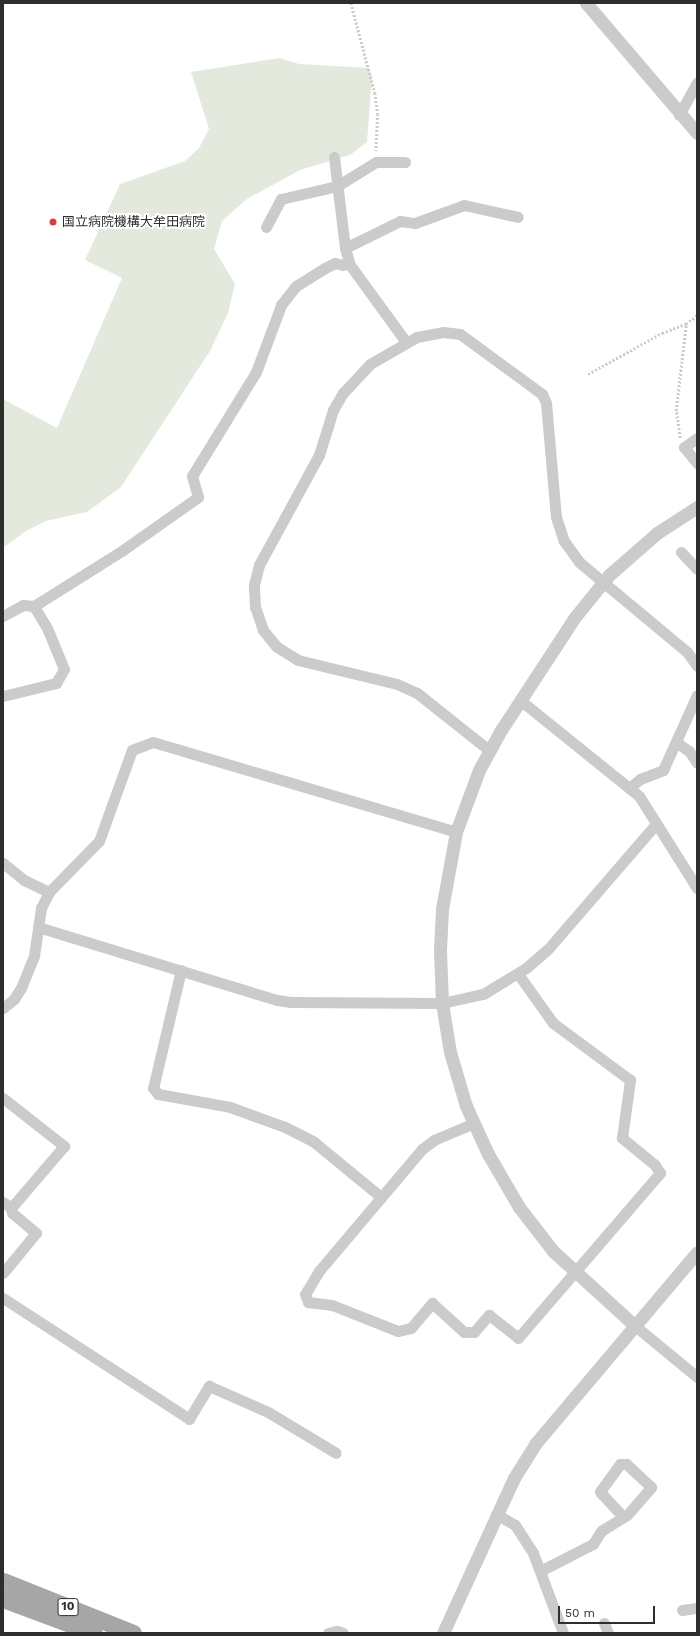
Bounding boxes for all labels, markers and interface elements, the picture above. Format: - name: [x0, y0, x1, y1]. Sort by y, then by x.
- place label: 国立病院機構大牟田病院: [62, 214, 205, 230]
- marker: 国立病院機構大牟田病院: [47, 216, 59, 228]
- road number: 10: [57, 1597, 79, 1617]
- scale bar: [560, 1598, 657, 1624]
- text: 50 m: [565, 1606, 595, 1620]

